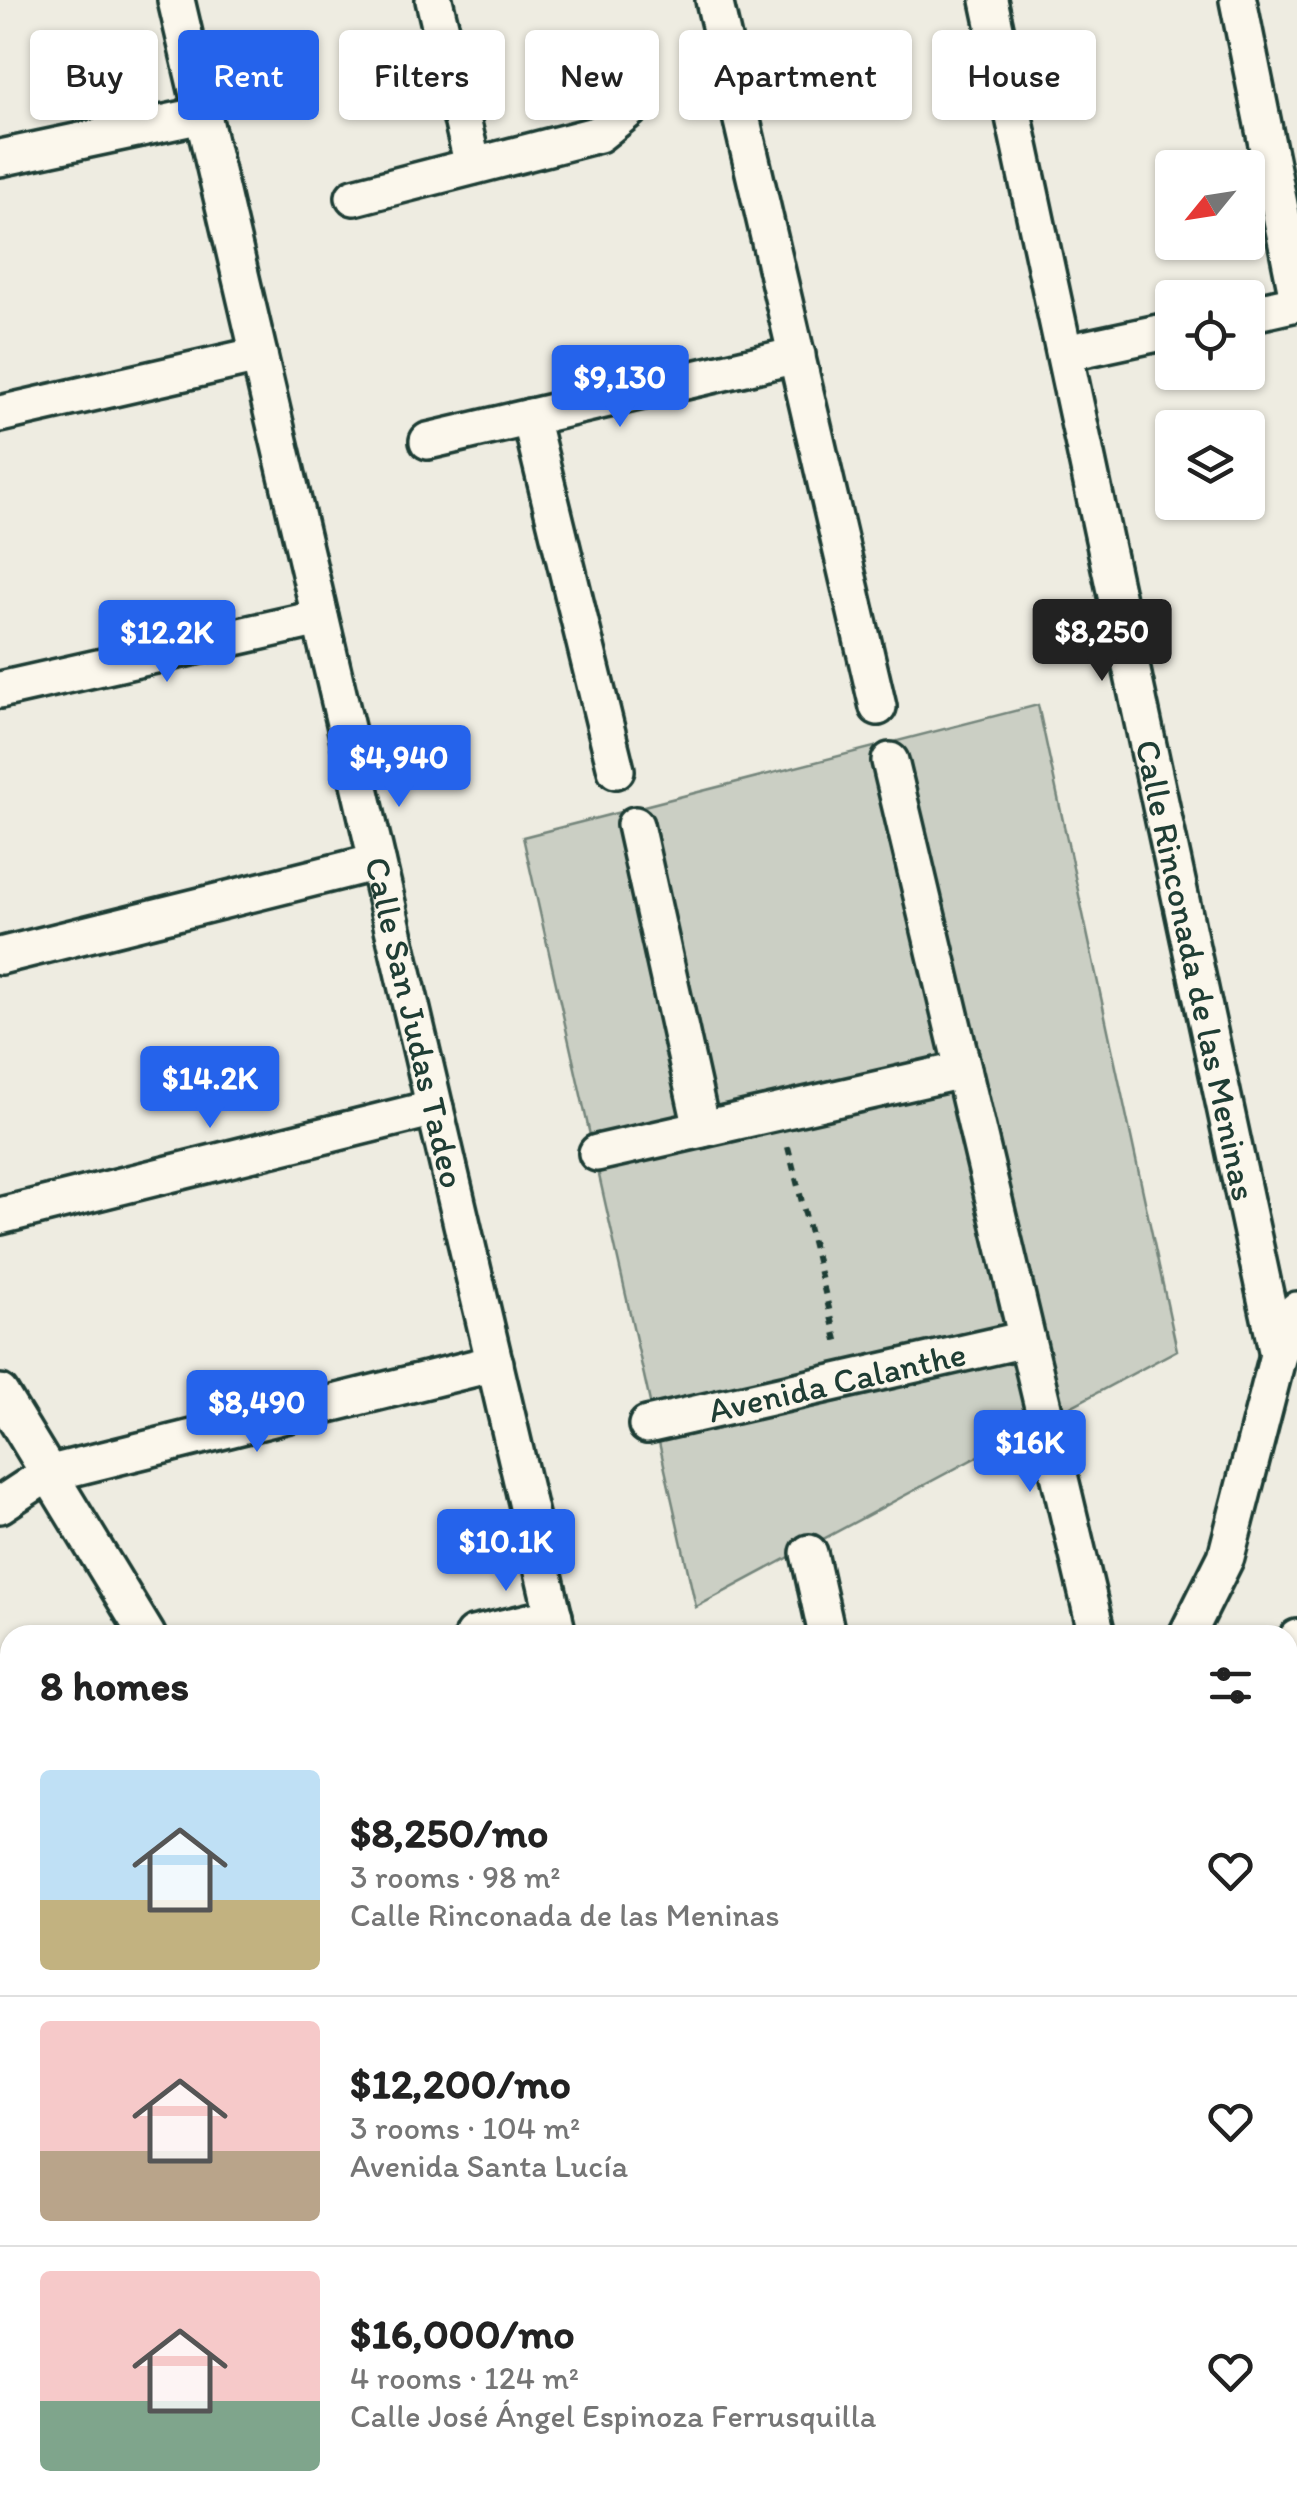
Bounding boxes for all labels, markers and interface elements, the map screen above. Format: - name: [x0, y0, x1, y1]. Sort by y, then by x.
- chip: Buy: [30, 30, 158, 120]
- chip: Rent: [178, 30, 319, 120]
- chip: Filters: [339, 30, 505, 120]
- chip: New: [525, 30, 659, 120]
- chip: Apartment: [679, 30, 912, 120]
- chip: House: [932, 30, 1096, 120]
- north arrow: [1155, 150, 1265, 260]
- map controls: [1155, 150, 1265, 520]
- button: locate: [1155, 280, 1265, 390]
- pin: $9,130: [539, 345, 701, 430]
- text: $9,130: [574, 358, 666, 396]
- button: layers: [1155, 410, 1265, 520]
- pin: $8,250: [1021, 599, 1183, 684]
- pin: $12.2K: [86, 600, 248, 685]
- text: $8,250: [1055, 612, 1149, 650]
- text: $12.2K: [120, 613, 214, 651]
- pin: $4,940: [318, 725, 480, 810]
- street label: Calle Rinconada de las Meninas: [1126, 736, 1266, 1205]
- text: $4,940: [350, 738, 448, 776]
- street label: Calle San Judas Tadeo: [356, 853, 474, 1192]
- pin: $14.2K: [129, 1046, 291, 1131]
- text: $14.2K: [162, 1059, 258, 1097]
- street label: Avenida Calanthe: [704, 1332, 970, 1431]
- pin: $8,490: [176, 1370, 338, 1455]
- text: $8,490: [208, 1383, 306, 1421]
- pin: $16K: [971, 1410, 1089, 1495]
- text: $16K: [996, 1423, 1064, 1461]
- pin: $10.1K: [425, 1509, 587, 1594]
- text: $10.1K: [459, 1522, 553, 1560]
- icon: filters: [1203, 1658, 1258, 1713]
- text: 8 homes: [40, 1660, 189, 1711]
- text: $8,250/mo: [350, 1807, 549, 1858]
- icon: home: [120, 1810, 240, 1930]
- icon: heart: [1203, 1843, 1258, 1898]
- text: 3 rooms · 98 m²: [350, 1858, 561, 1896]
- text: Calle Rinconada de las Meninas: [350, 1896, 780, 1934]
- text: $12,200/mo: [350, 2058, 571, 2109]
- icon: home: [120, 2061, 240, 2181]
- icon: heart: [1203, 2094, 1258, 2149]
- text: 3 rooms · 104 m²: [350, 2109, 580, 2147]
- text: Avenida Santa Lucía: [350, 2147, 628, 2185]
- text: $16,000/mo: [350, 2308, 575, 2359]
- icon: home: [120, 2311, 240, 2431]
- icon: heart: [1203, 2344, 1258, 2399]
- text: 4 rooms · 124 m²: [350, 2359, 579, 2397]
- text: Calle José Ángel Espinoza Ferrusquilla: [350, 2397, 876, 2435]

